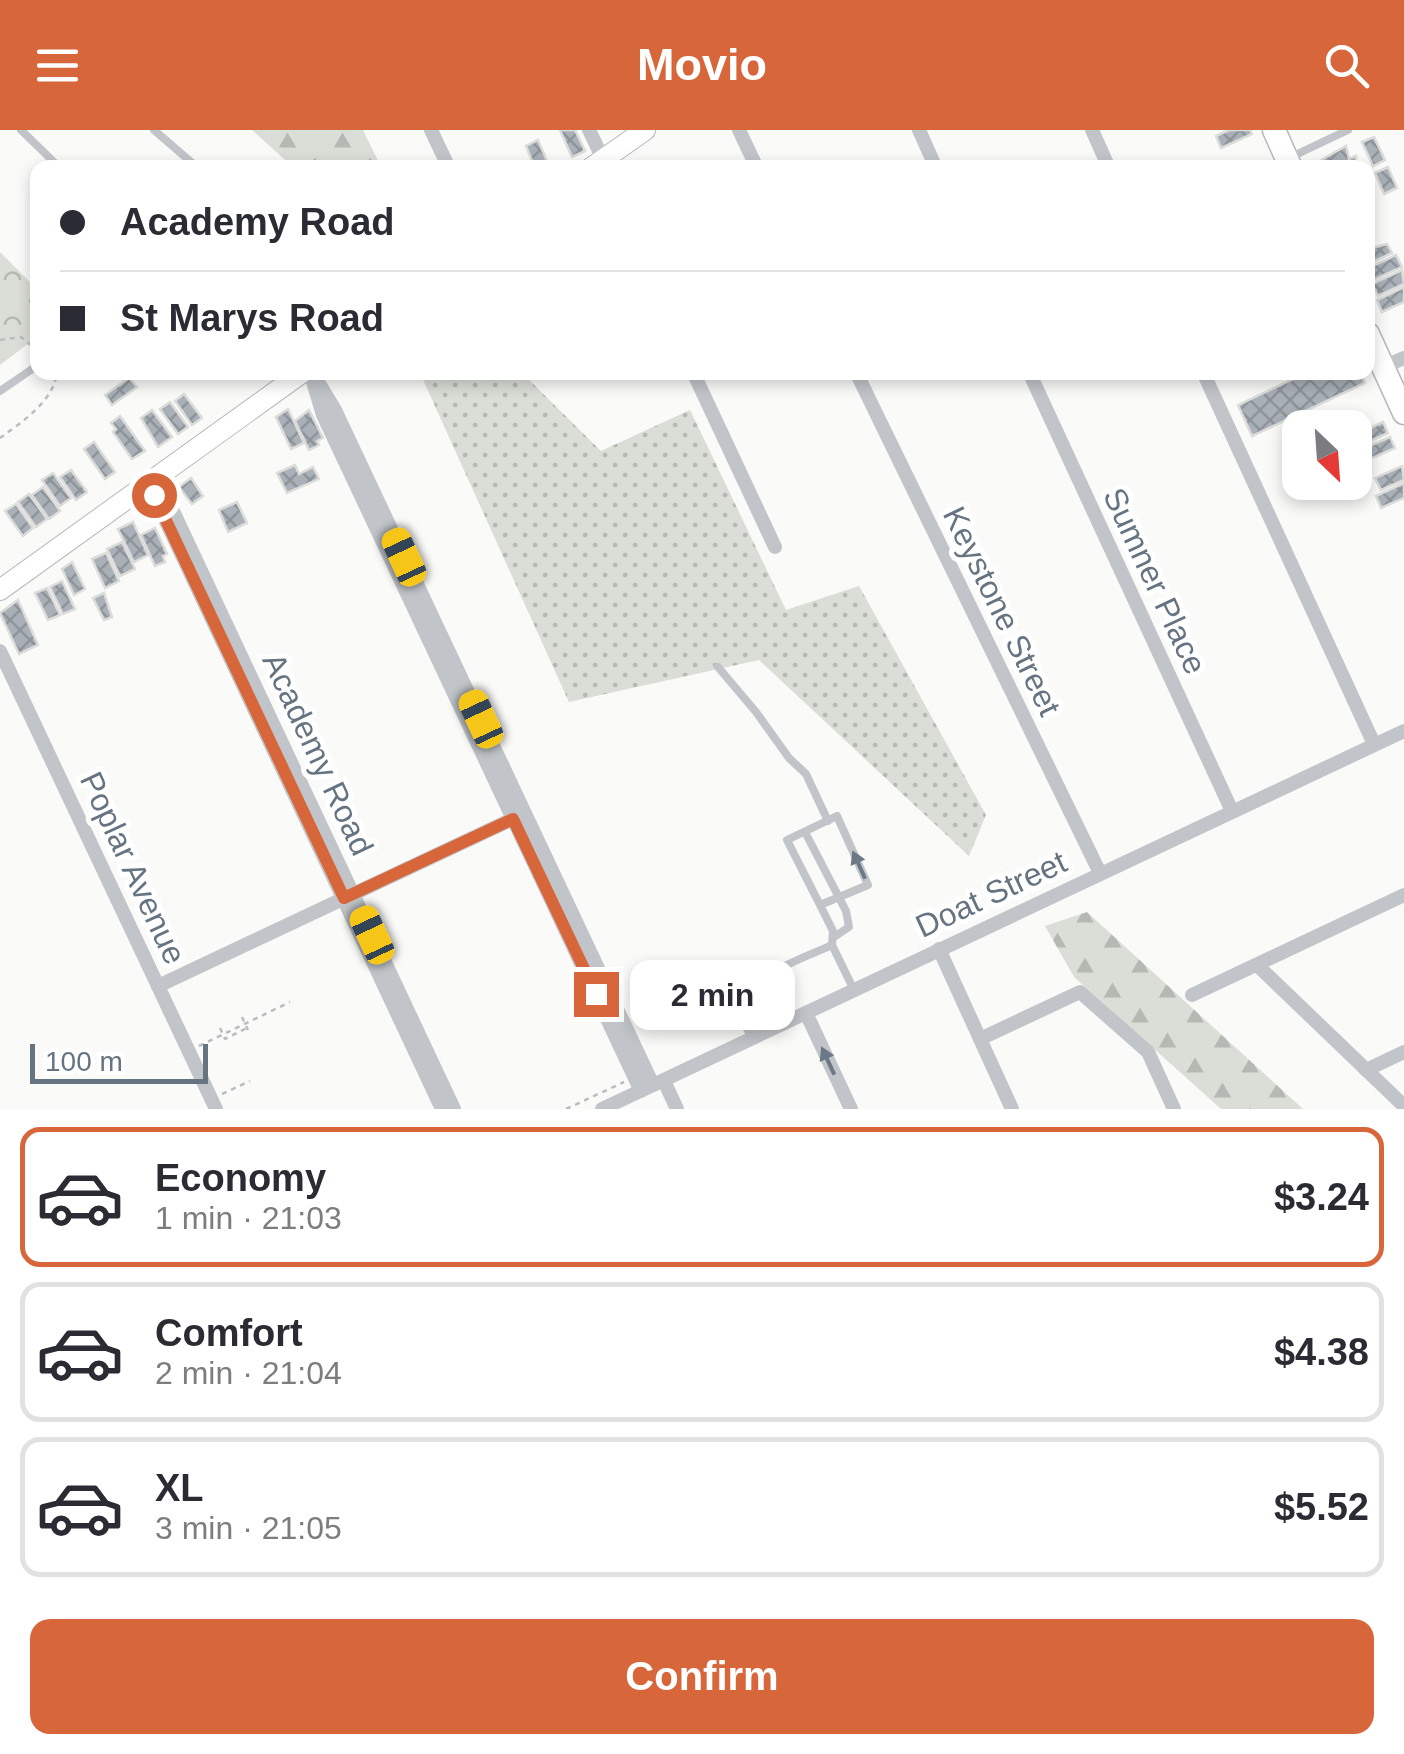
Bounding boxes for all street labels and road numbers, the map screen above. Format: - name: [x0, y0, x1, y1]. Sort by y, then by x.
- street label: Sumner Place: [1096, 482, 1214, 680]
- street label: Keystone Street: [936, 501, 1068, 721]
- street label: Academy Road: [255, 647, 381, 861]
- street label: Poplar Avenue: [73, 766, 193, 970]
- street label: Doat Street: [910, 843, 1072, 945]

